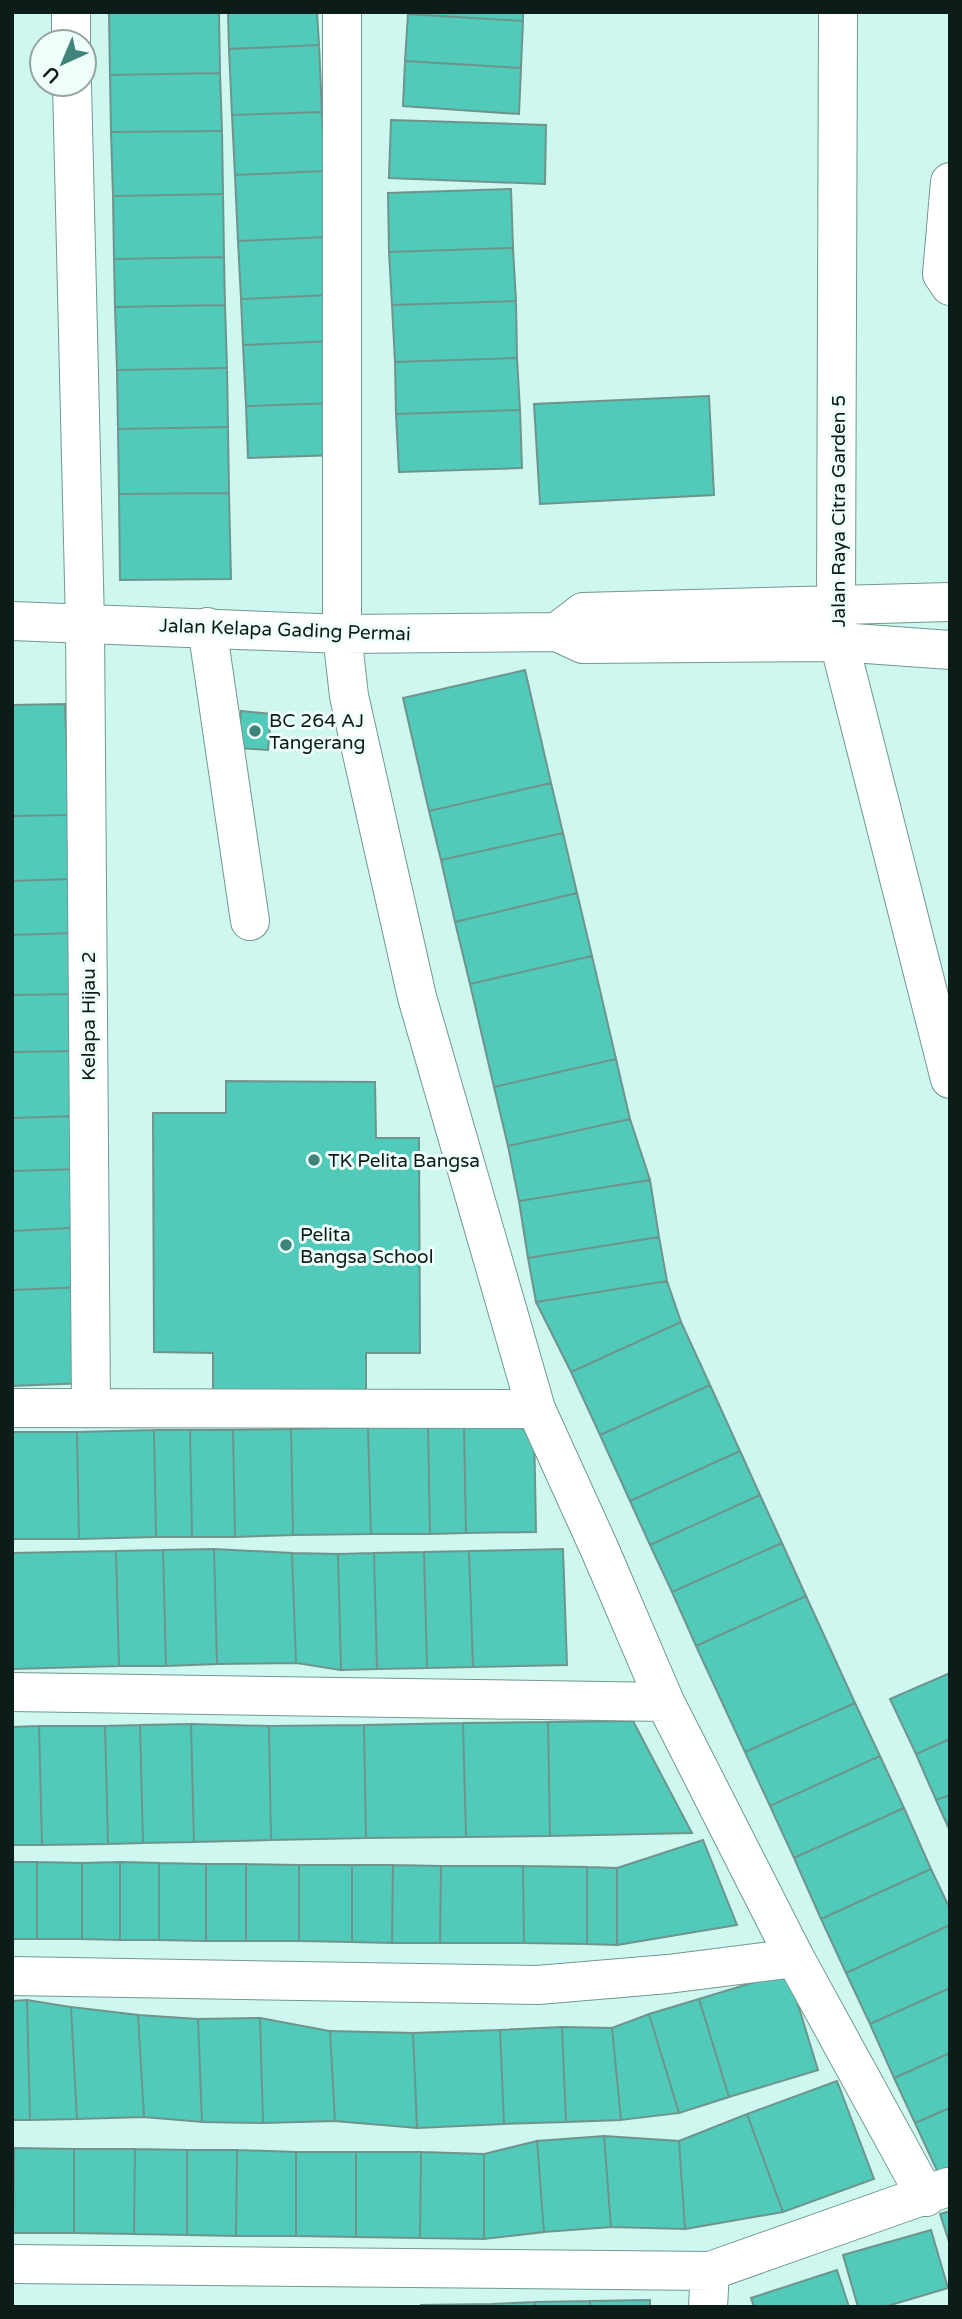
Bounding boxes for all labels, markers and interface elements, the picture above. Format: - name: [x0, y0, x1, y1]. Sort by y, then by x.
- north arrow: [28, 28, 98, 98]
- text: U: [39, 62, 65, 87]
- street label: Jalan Raya Citra Garden 5: [828, 395, 850, 627]
- street label: Jalan Kelapa Gading Permai: [159, 615, 411, 645]
- place label: BC 264 AJ Tangerang: [269, 710, 366, 754]
- marker: BC 264 AJ Tangerang: [247, 723, 263, 739]
- street label: Kelapa Hijau 2: [78, 951, 100, 1081]
- place label: TK Pelita Bangsa: [328, 1150, 480, 1172]
- marker: TK Pelita Bangsa: [306, 1152, 322, 1168]
- place label: Pelita Bangsa School: [300, 1224, 433, 1268]
- marker: Pelita Bangsa School: [278, 1237, 294, 1253]

